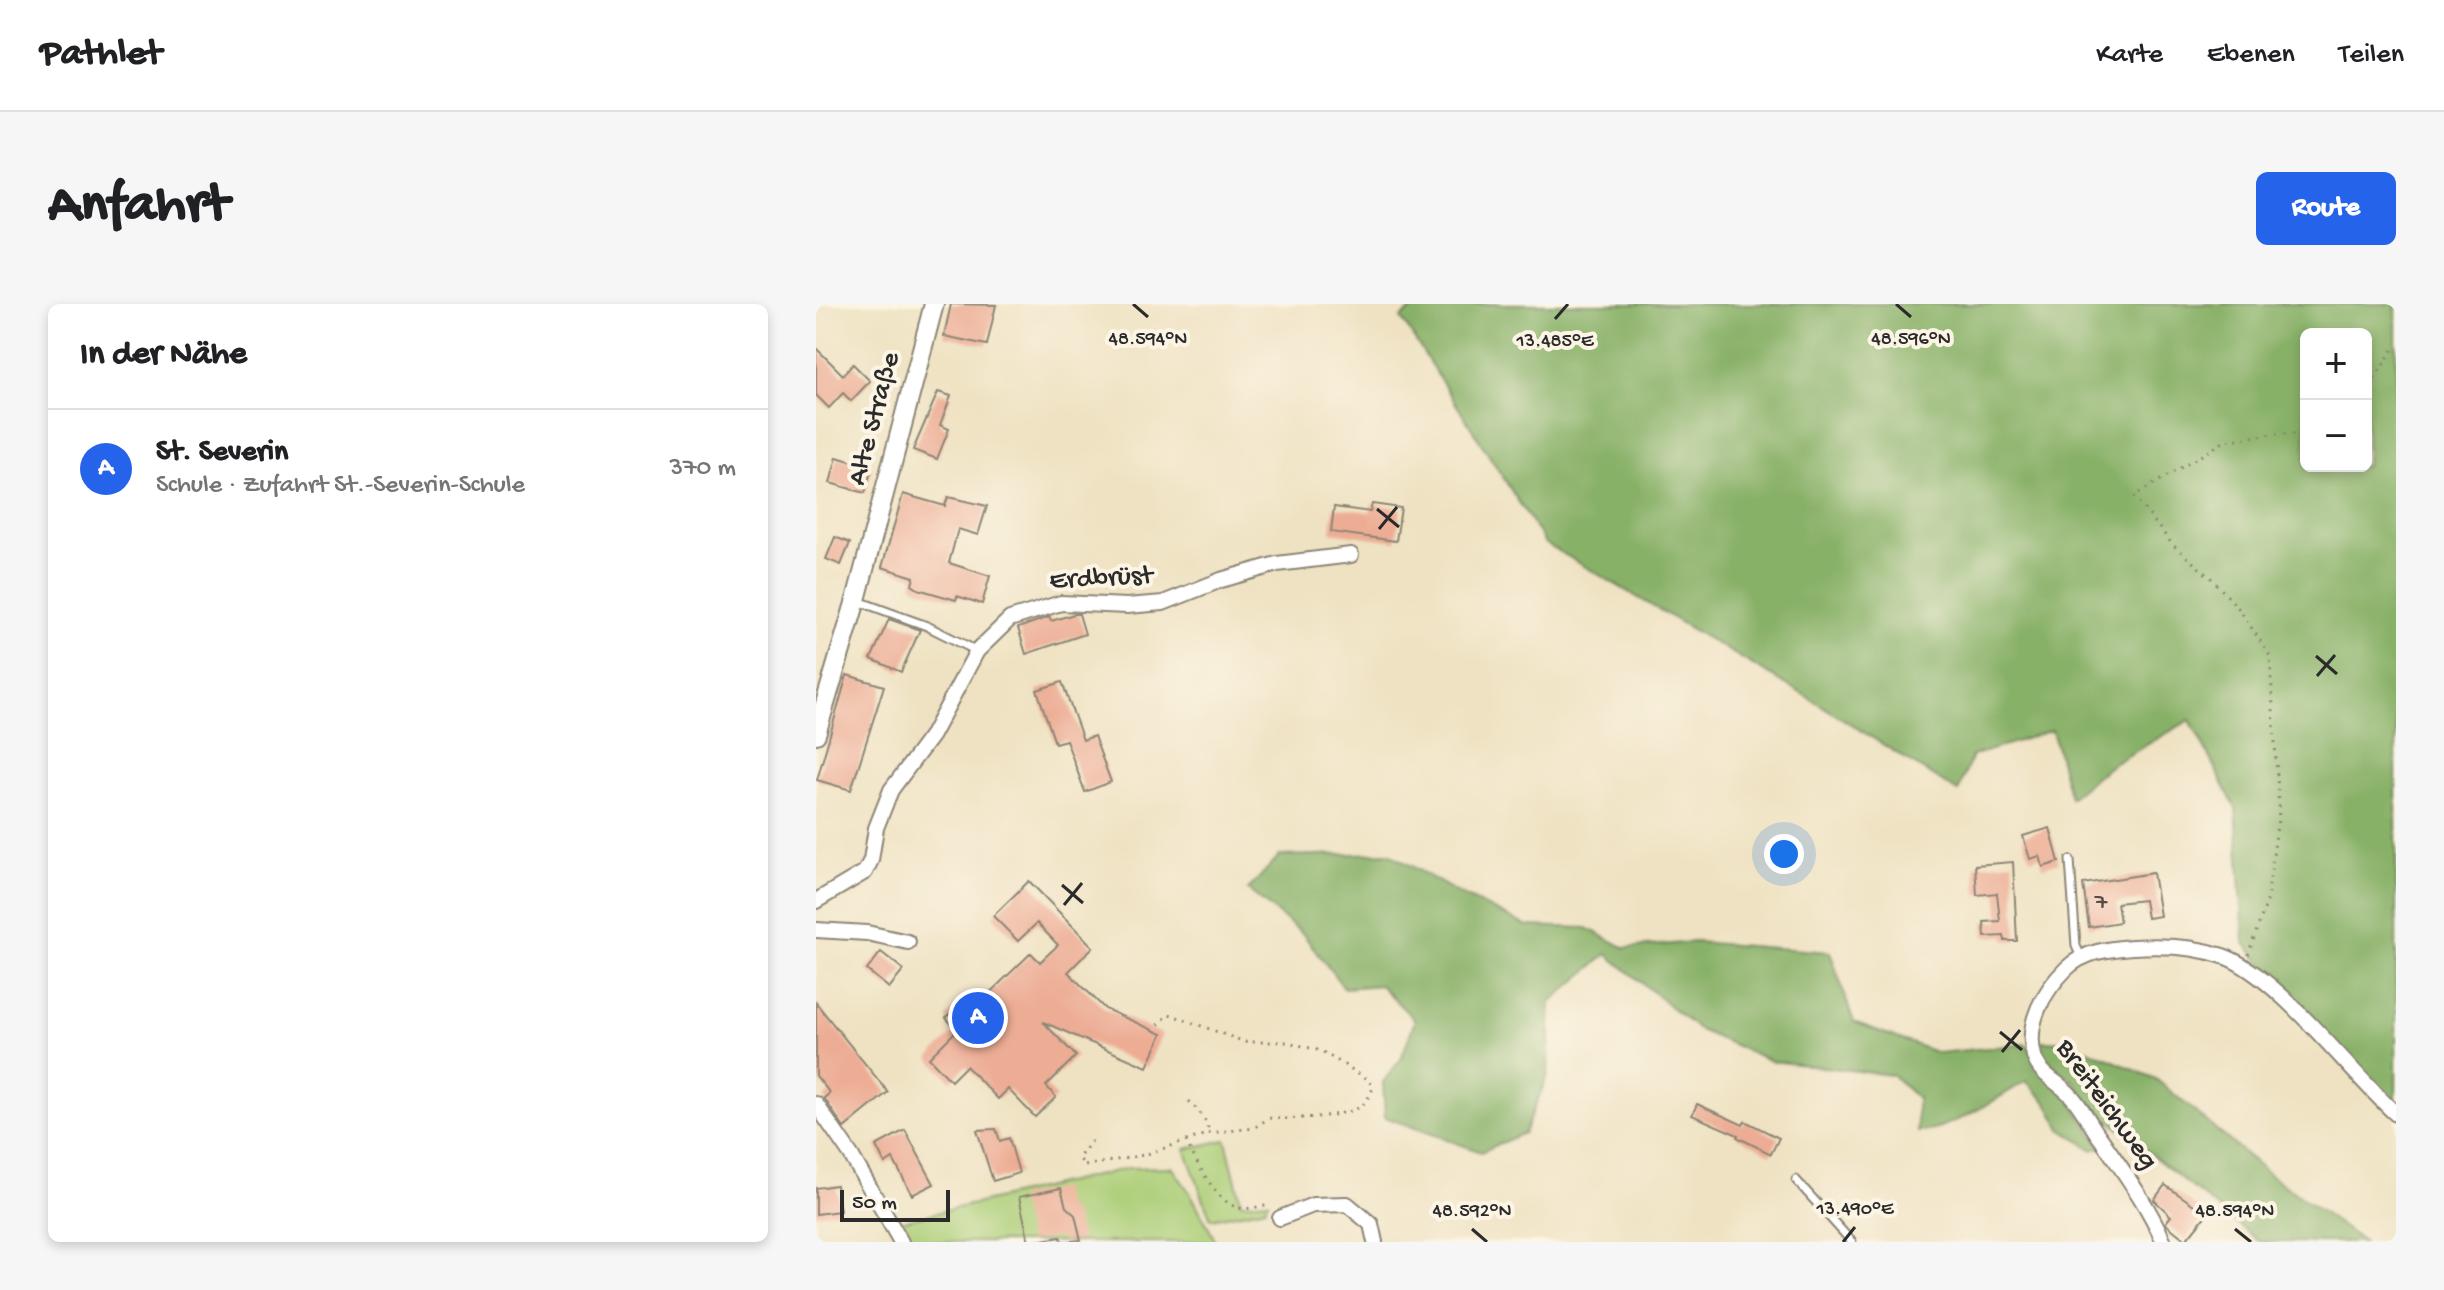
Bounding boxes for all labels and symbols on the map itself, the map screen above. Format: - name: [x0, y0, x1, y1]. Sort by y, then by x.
- text: 48.594°N: [1109, 329, 1187, 352]
- text: 48.596°N: [1871, 329, 1951, 352]
- text: 13.485°E: [1515, 331, 1595, 354]
- street label: Alte Straße: [841, 348, 909, 489]
- street label: Erdbrüst: [1049, 560, 1156, 598]
- your location: [1764, 834, 1804, 874]
- house number: 7: [2094, 889, 2108, 918]
- pin: A: [952, 988, 1004, 1048]
- street label: Breiteichweg: [2047, 1032, 2164, 1177]
- scale bar: [840, 1186, 950, 1222]
- text: 13.490°E: [1815, 1199, 1895, 1222]
- text: 48.592°N: [1432, 1201, 1512, 1224]
- text: 48.594°N: [2196, 1201, 2274, 1224]

